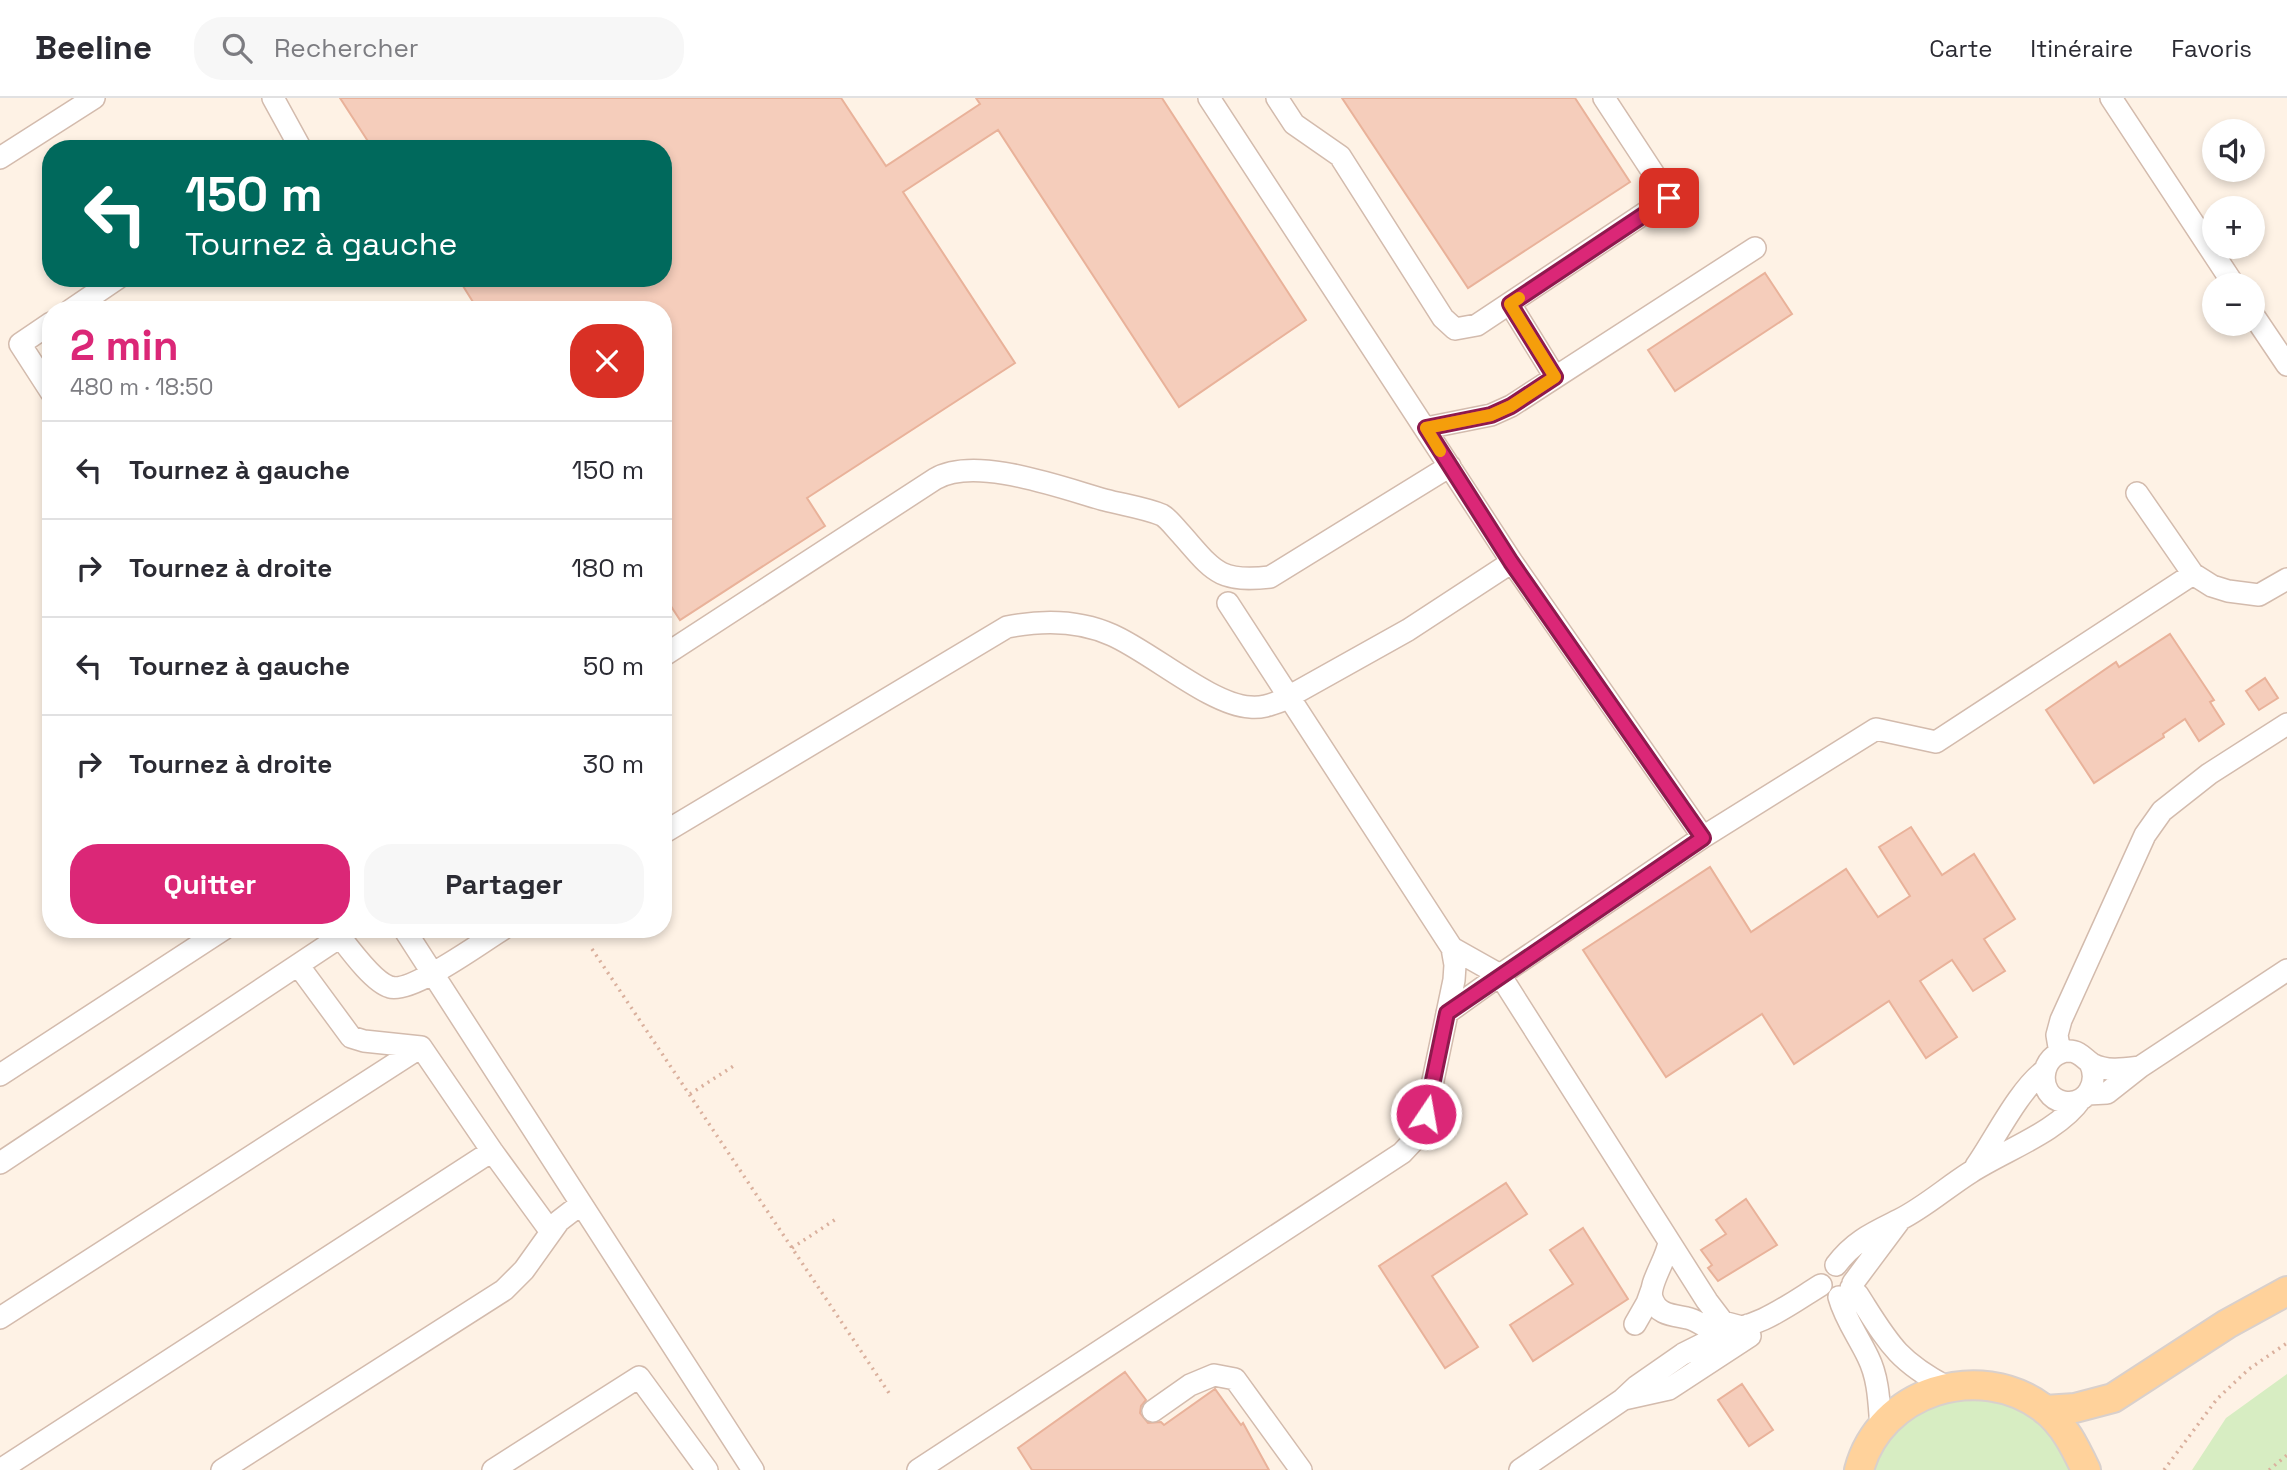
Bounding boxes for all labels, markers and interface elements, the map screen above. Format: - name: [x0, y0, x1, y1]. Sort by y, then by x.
- search box: [194, 17, 684, 80]
- text: Beeline: [35, 27, 152, 69]
- icon: search: [218, 29, 256, 67]
- text: Rechercher: [274, 31, 419, 65]
- text: Carte: [1929, 33, 1992, 64]
- text: Itinéraire: [2030, 33, 2133, 64]
- text: Favoris: [2171, 33, 2252, 64]
- map controls: [2202, 119, 2265, 336]
- button: sound: [2202, 119, 2265, 182]
- text: 150 m: [185, 163, 323, 225]
- icon: left: [70, 168, 161, 259]
- pin: [1639, 168, 1699, 228]
- icon: arrive: [1650, 179, 1688, 217]
- button: +: [2202, 196, 2265, 259]
- text: Tournez à gauche: [185, 224, 457, 264]
- button: −: [2202, 273, 2265, 336]
- text: 2 min: [70, 319, 179, 372]
- button: close: [570, 324, 644, 398]
- text: 480 m · 18:50: [70, 372, 214, 402]
- icon: left: [70, 451, 108, 489]
- text: Tournez à gauche: [129, 453, 350, 487]
- text: 150 m: [572, 453, 644, 487]
- icon: right: [70, 549, 108, 587]
- text: Tournez à droite: [129, 551, 332, 585]
- text: 180 m: [571, 551, 644, 585]
- icon: left: [70, 647, 108, 685]
- text: Tournez à gauche: [129, 649, 350, 683]
- text: 50 m: [583, 649, 644, 683]
- icon: right: [70, 745, 108, 783]
- text: Tournez à droite: [129, 747, 332, 781]
- text: 30 m: [583, 747, 644, 781]
- button: Quitter: [70, 844, 350, 924]
- button: Partager: [364, 844, 644, 924]
- position arrow: [1389, 1077, 1463, 1151]

